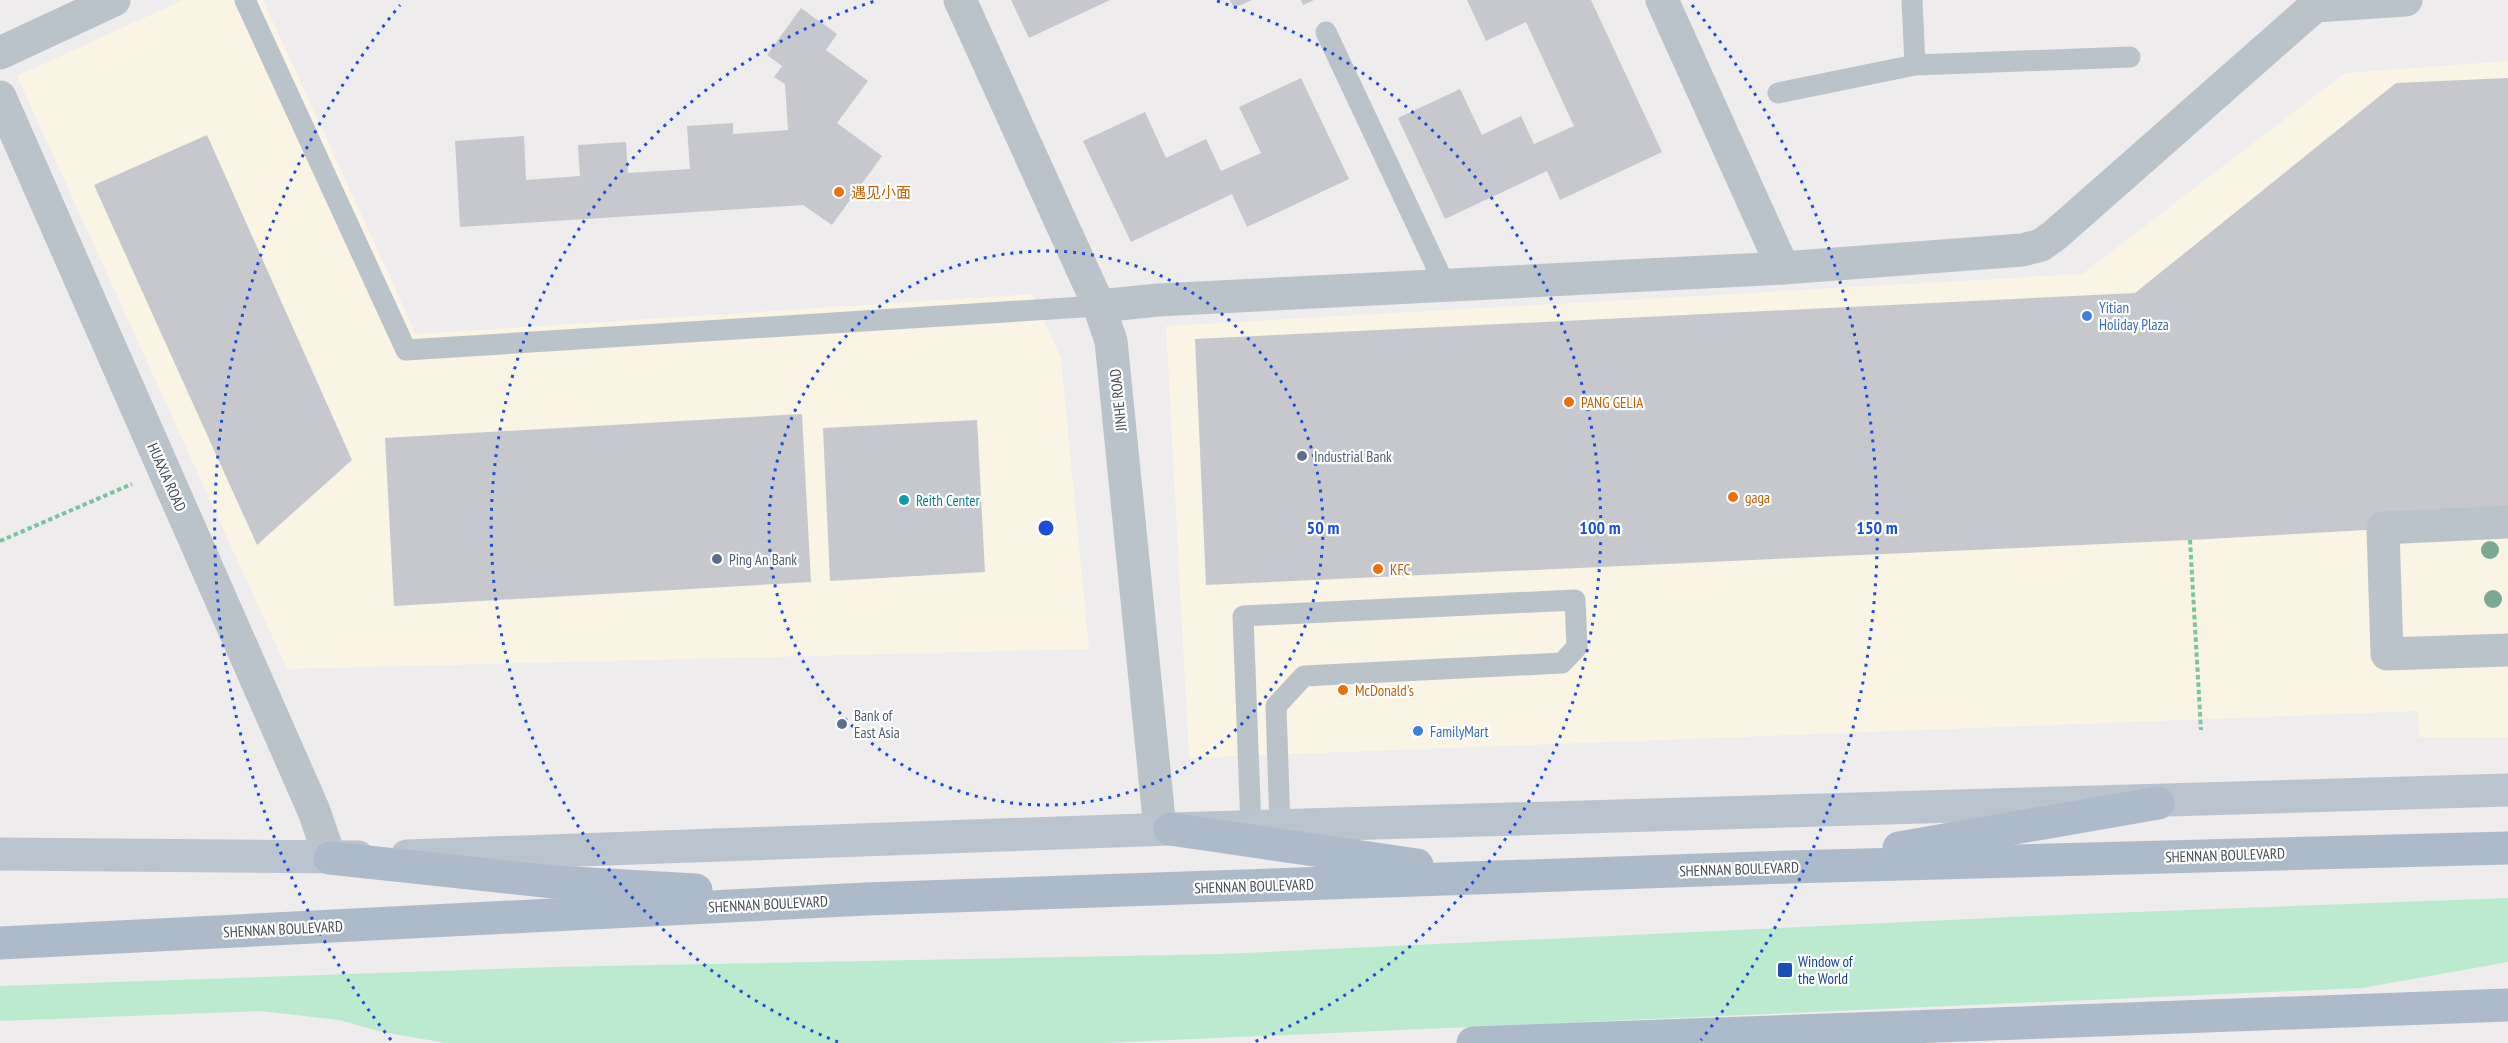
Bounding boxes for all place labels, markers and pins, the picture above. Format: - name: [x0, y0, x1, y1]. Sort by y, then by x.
- place label: 遇见小面: [851, 183, 911, 202]
- marker: 遇见小面: [832, 185, 846, 199]
- place label: Yitian Holiday Plaza: [2099, 298, 2169, 334]
- marker: Yitian Holiday Plaza: [2080, 309, 2094, 323]
- place label: PANG GELIA: [1581, 393, 1644, 412]
- marker: PANG GELIA: [1562, 395, 1576, 409]
- place label: Industrial Bank: [1314, 447, 1392, 466]
- marker: Industrial Bank: [1295, 449, 1309, 463]
- place label: gaga: [1745, 488, 1770, 507]
- marker: gaga: [1726, 490, 1740, 504]
- place label: Reith Center: [916, 491, 980, 510]
- marker: Reith Center: [897, 493, 911, 507]
- centre of rings: [1036, 518, 1056, 538]
- place label: Ping An Bank: [729, 550, 797, 569]
- marker: Ping An Bank: [710, 552, 724, 566]
- place label: KFC: [1390, 560, 1411, 579]
- marker: KFC: [1371, 562, 1385, 576]
- place label: McDonald's: [1355, 681, 1414, 700]
- marker: McDonald's: [1336, 683, 1350, 697]
- place label: Bank of East Asia: [854, 706, 900, 742]
- marker: Bank of East Asia: [835, 717, 849, 731]
- place label: FamilyMart: [1430, 722, 1489, 741]
- marker: FamilyMart: [1411, 724, 1425, 738]
- place label: Window of the World: [1798, 952, 1854, 988]
- marker: Window of the World: [1776, 961, 1794, 979]

